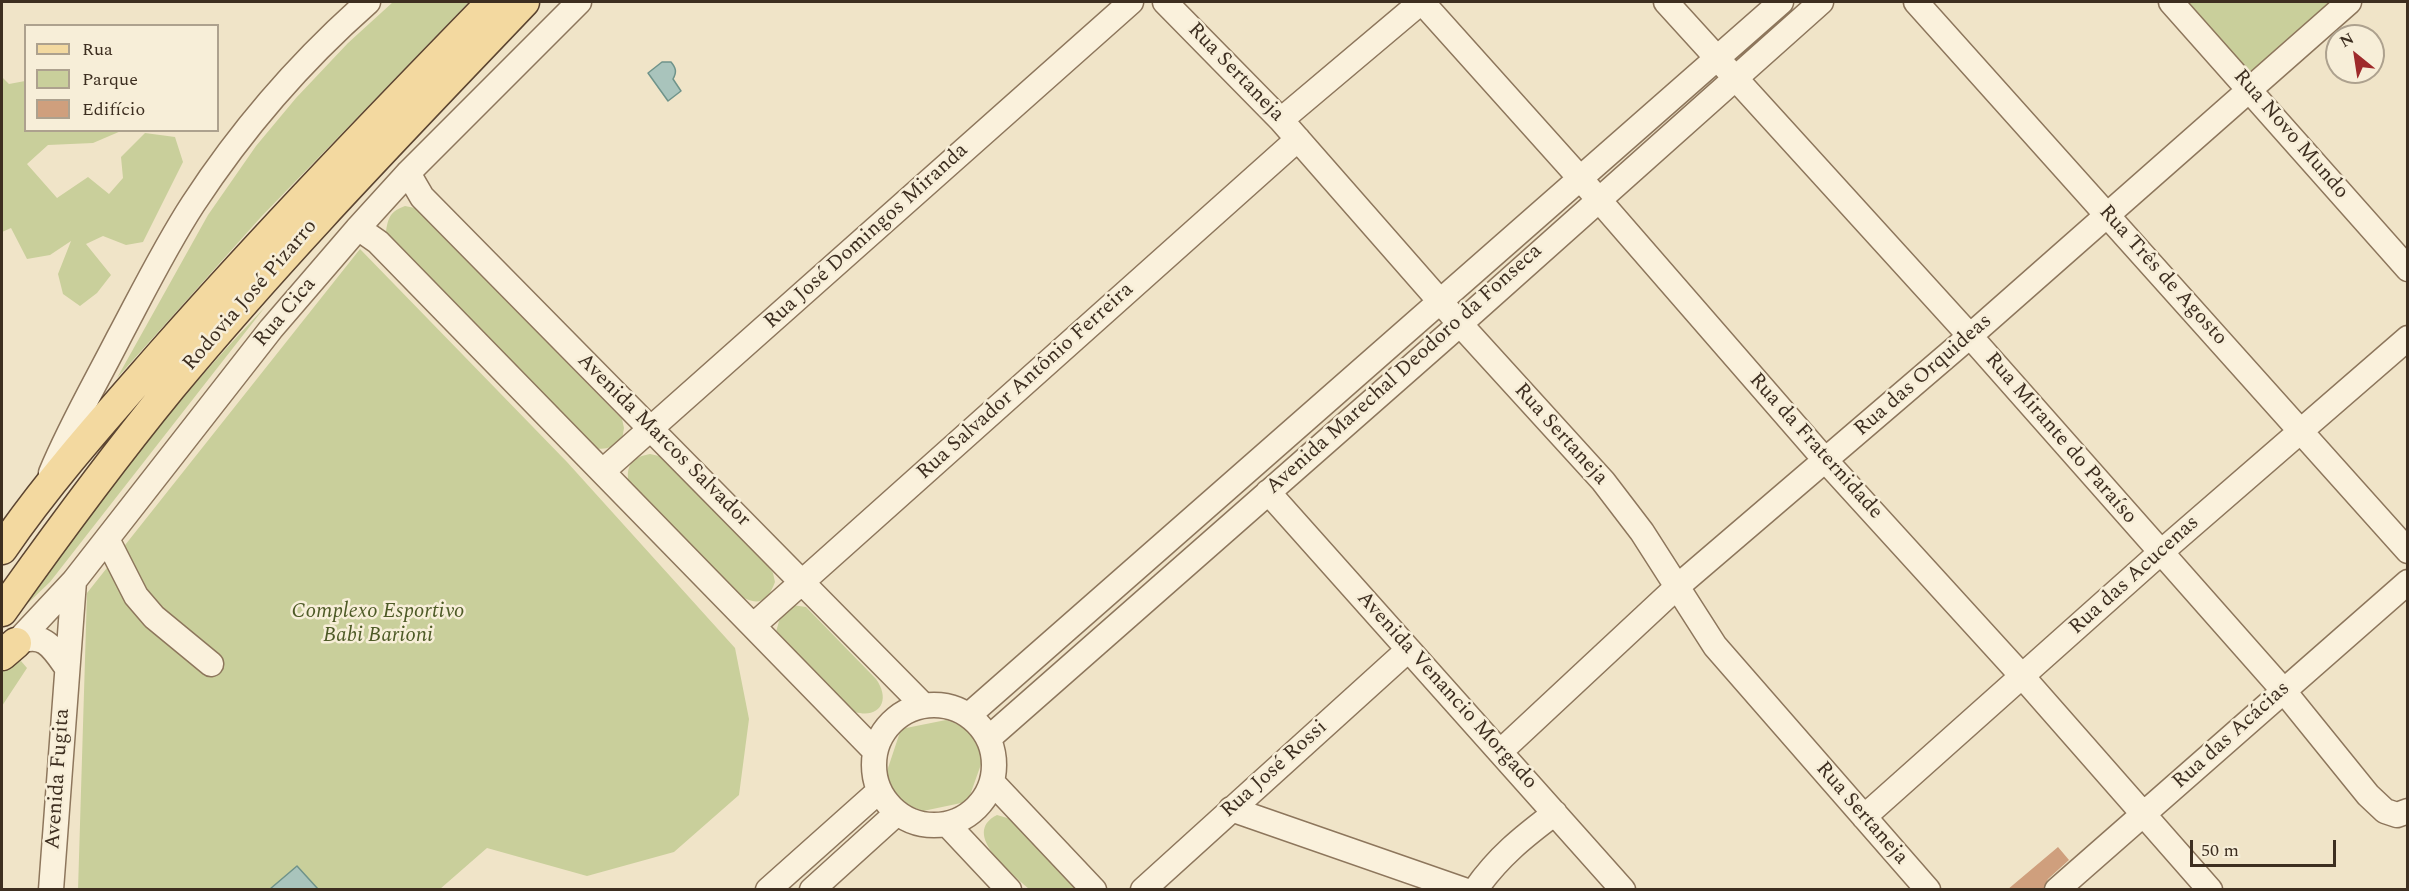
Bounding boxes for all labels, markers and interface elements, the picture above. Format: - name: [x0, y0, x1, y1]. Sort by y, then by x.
- street label: Rua Sertaneja: [1181, 18, 1289, 128]
- legend: [24, 24, 219, 132]
- north arrow: [2325, 24, 2385, 84]
- text: N: [2335, 26, 2359, 54]
- text: Rua: [82, 36, 113, 63]
- street label: Rua Novo Mundo: [2227, 65, 2353, 205]
- text: Parque: [82, 66, 138, 93]
- text: Edifício: [82, 96, 145, 123]
- street label: Rua José Domingos Miranda: [760, 139, 974, 335]
- street label: Rua Três de Agosto: [2092, 201, 2232, 351]
- street label: Rodovia José Pizarro: [178, 215, 324, 377]
- street label: Avenida Marechal Deodoro da Fonseca: [1262, 239, 1548, 501]
- street label: Rua Cica: [250, 273, 322, 353]
- street label: Rua Salvador Antônio Ferreira: [912, 278, 1140, 486]
- street label: Rua das Orquideas: [1850, 309, 1998, 443]
- street label: Rua Mirante do Paraíso: [1979, 348, 2141, 530]
- street label: Avenida Marcos Salvador: [571, 349, 755, 533]
- street label: Rua da Fraternidade: [1743, 369, 1887, 525]
- street label: Rua Sertaneja: [1508, 379, 1612, 491]
- street label: Rua das Acucenas: [2065, 511, 2205, 641]
- street label: Avenida Venancio Morgado: [1350, 587, 1542, 795]
- park label: Complexo Esportivo Babi Barioni: [291, 600, 465, 650]
- street label: Rua das Acácias: [2168, 677, 2296, 795]
- street label: Avenida Fugita: [42, 708, 76, 850]
- street label: Rua José Rossi: [1217, 716, 1333, 824]
- street label: Rua Sertaneja: [1809, 757, 1913, 871]
- scale bar: [2193, 828, 2338, 866]
- text: 50 m: [2201, 837, 2239, 864]

